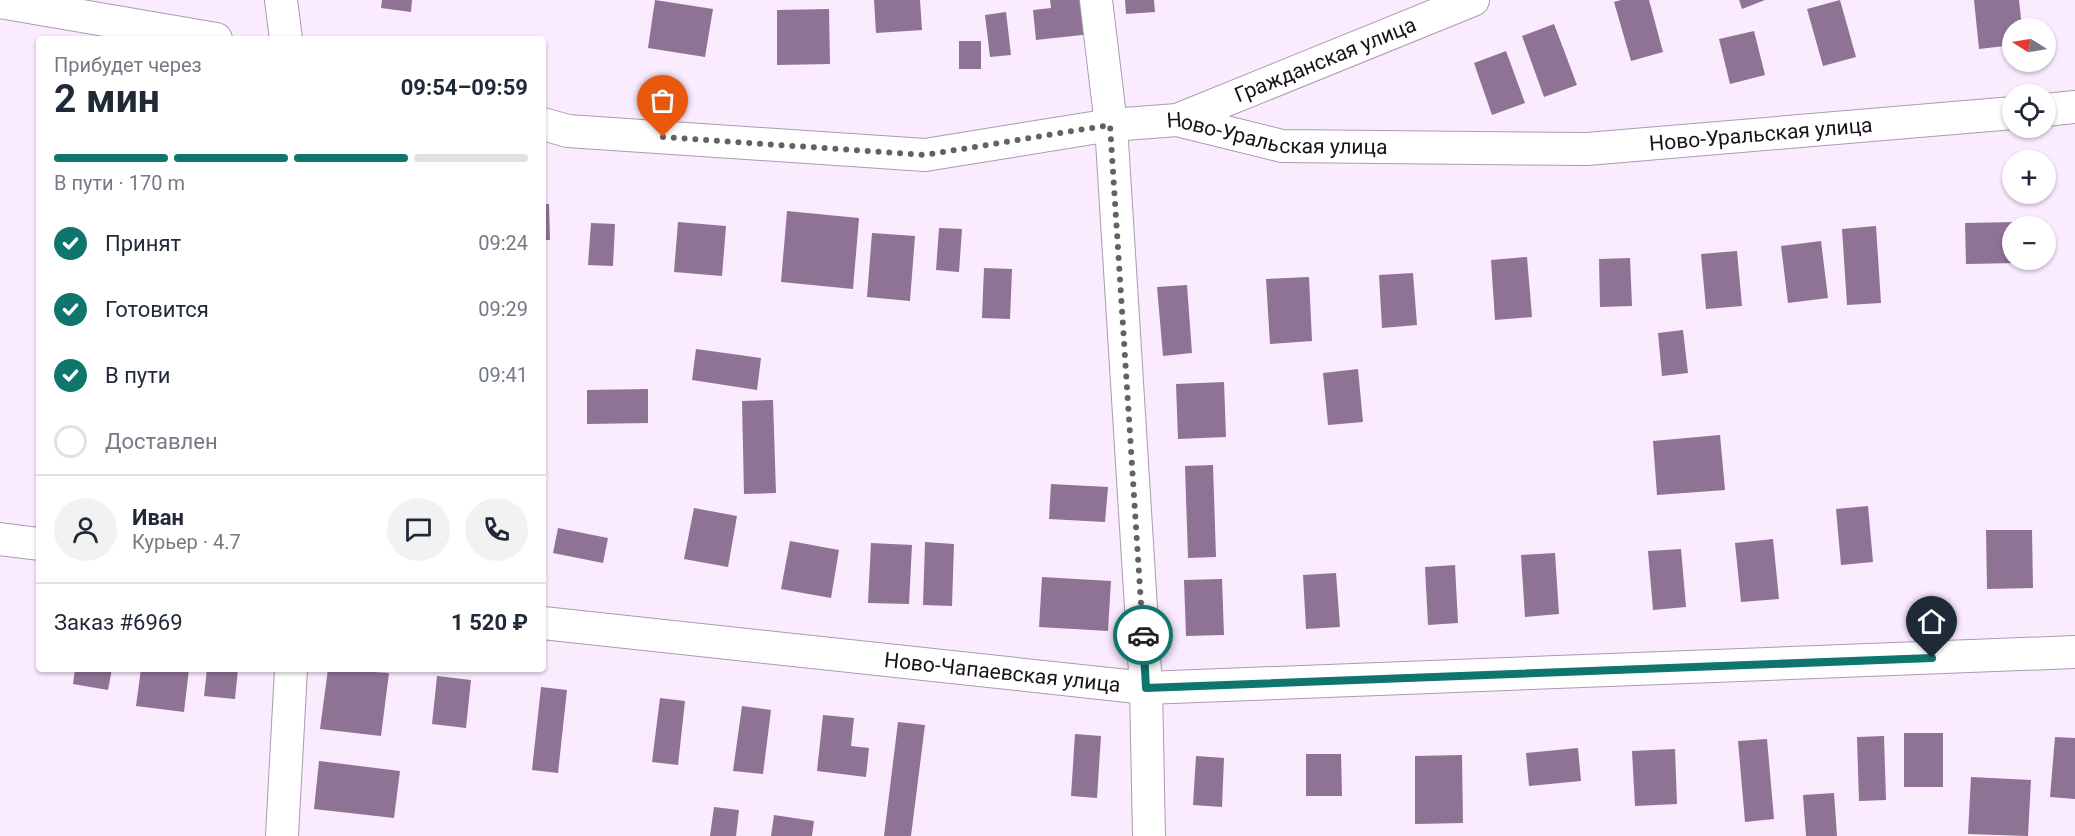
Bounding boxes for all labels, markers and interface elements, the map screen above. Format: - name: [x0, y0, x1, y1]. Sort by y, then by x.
- street label: Гражданская улица: [1231, 12, 1419, 107]
- north arrow: [2002, 18, 2056, 72]
- map controls: [2002, 18, 2056, 270]
- text: Прибудет через: [54, 53, 202, 77]
- text: 09:54–09:59: [401, 75, 528, 100]
- pin: [637, 75, 688, 137]
- text: 2 мин: [54, 76, 160, 122]
- icon: bag: [646, 84, 679, 117]
- button: locate: [2002, 84, 2056, 138]
- street label: Ново-Уральская улица: [1166, 108, 1388, 159]
- street label: Ново-Уральская улица: [1648, 113, 1873, 156]
- button: +: [2002, 150, 2056, 204]
- text: В пути · 170 m: [54, 171, 185, 195]
- button: −: [2002, 216, 2056, 270]
- icon: check: [54, 227, 87, 260]
- text: Принят: [105, 231, 181, 256]
- text: 09:24: [478, 231, 528, 255]
- icon: check: [54, 293, 87, 326]
- text: Готовится: [105, 297, 209, 322]
- text: 09:29: [478, 297, 528, 321]
- icon: check: [54, 359, 87, 392]
- text: В пути: [105, 363, 171, 388]
- text: 09:41: [478, 363, 528, 387]
- text: Доставлен: [105, 429, 218, 454]
- button: person: [54, 498, 117, 561]
- button: chat: [387, 498, 450, 561]
- button: phone: [465, 498, 528, 561]
- text: Иван: [132, 505, 184, 530]
- text: Курьер · 4.7: [132, 530, 241, 554]
- pin: [1906, 596, 1957, 658]
- courier: [1113, 605, 1173, 665]
- icon: home: [1915, 605, 1948, 638]
- text: Заказ #6969: [54, 610, 183, 635]
- text: 1 520 ₽: [451, 610, 528, 635]
- icon: car: [1127, 619, 1160, 652]
- street label: Ново-Чапаевская улица: [883, 648, 1122, 697]

